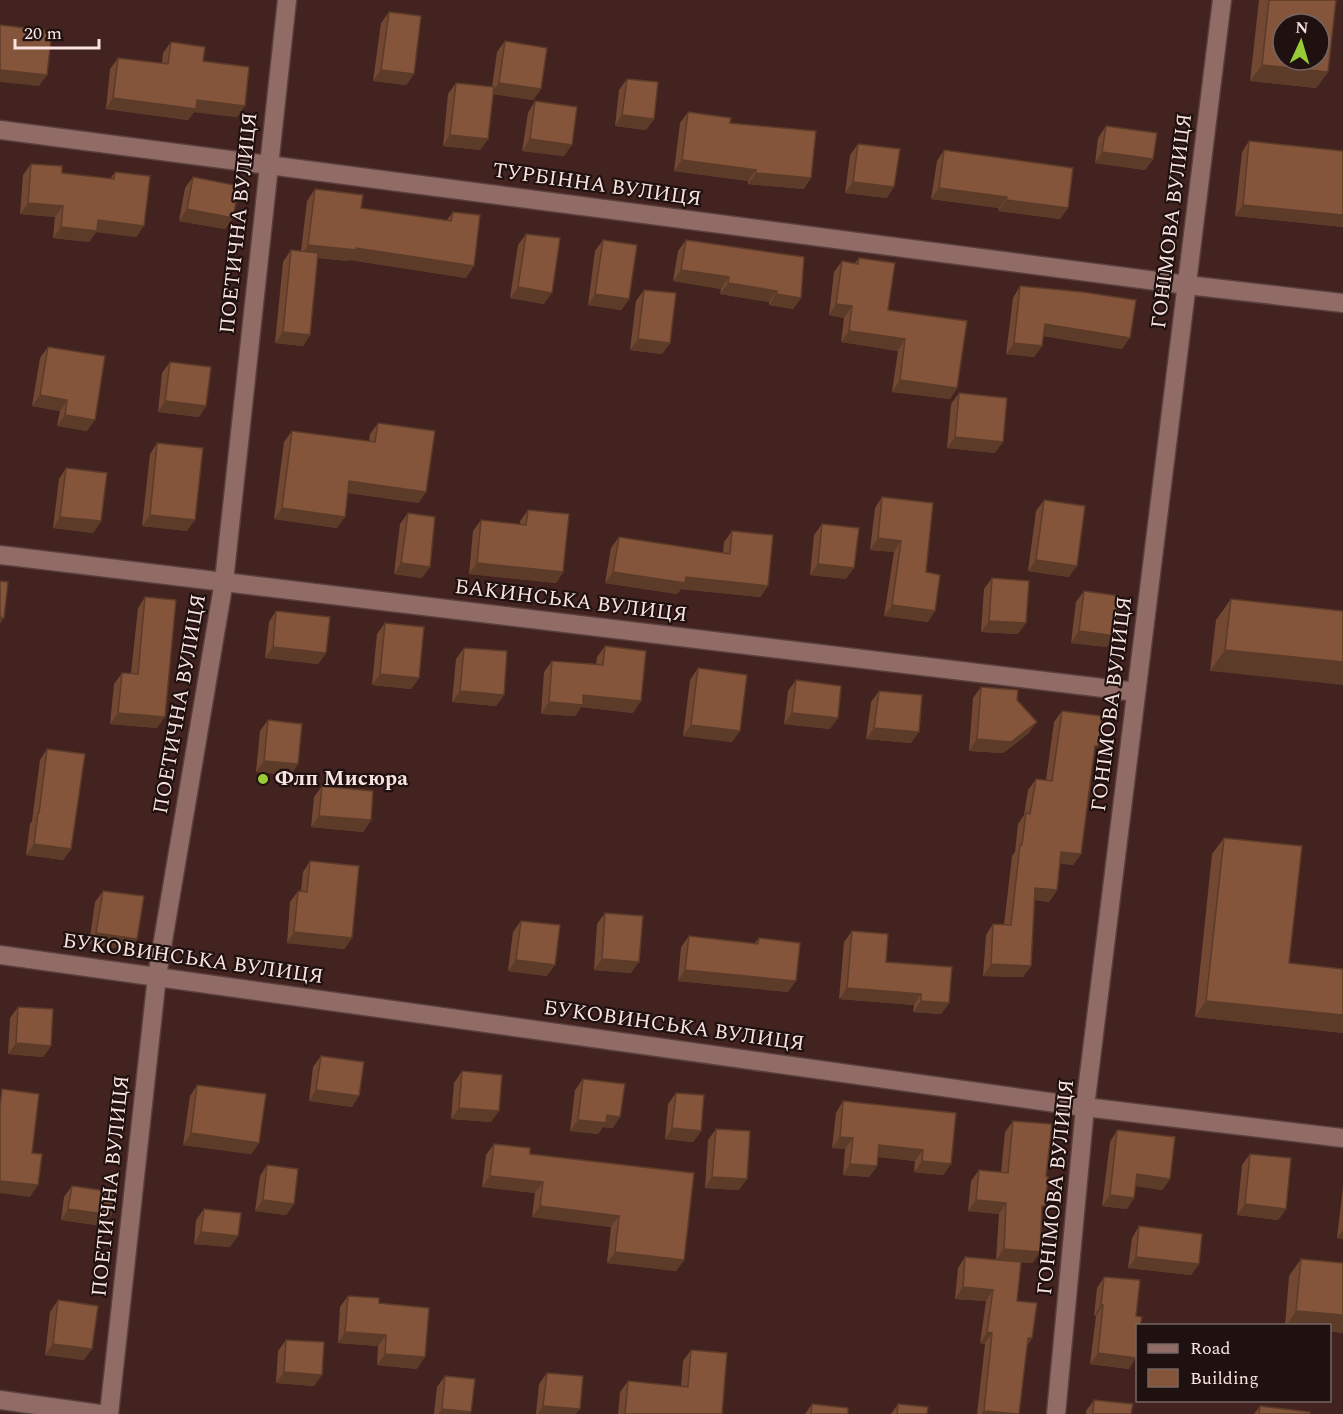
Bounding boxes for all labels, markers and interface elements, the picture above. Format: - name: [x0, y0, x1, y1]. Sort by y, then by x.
- scale bar: [15, 12, 99, 50]
- north arrow: [1271, 12, 1331, 72]
- text: N: [1295, 16, 1309, 40]
- text: 20 m: [24, 20, 62, 47]
- street label: ПОЕТИЧНА ВУЛИЦЯ: [211, 111, 267, 335]
- street label: ГОНІМОВА ВУЛИЦЯ: [1143, 112, 1201, 330]
- street label: ТУРБІННА ВУЛИЦЯ: [491, 155, 703, 215]
- street label: БАКИНСЬКА ВУЛИЦЯ: [453, 571, 689, 631]
- street label: ПОЕТИЧНА ВУЛИЦЯ: [145, 592, 215, 816]
- street label: ГОНІМОВА ВУЛИЦЯ: [1083, 595, 1141, 813]
- place label: Флп Мисюра: [275, 763, 408, 795]
- marker: Флп Мисюра: [256, 772, 270, 786]
- street label: БУКОВИНСЬКА ВУЛИЦЯ: [60, 925, 326, 993]
- street label: БУКОВИНСЬКА ВУЛИЦЯ: [541, 992, 807, 1060]
- street label: ПОЕТИЧНА ВУЛИЦЯ: [83, 1074, 139, 1298]
- street label: ГОНІМОВА ВУЛИЦЯ: [1029, 1078, 1083, 1296]
- legend: [1136, 1324, 1331, 1402]
- text: Road: [1190, 1335, 1231, 1362]
- text: Building: [1190, 1365, 1259, 1392]

